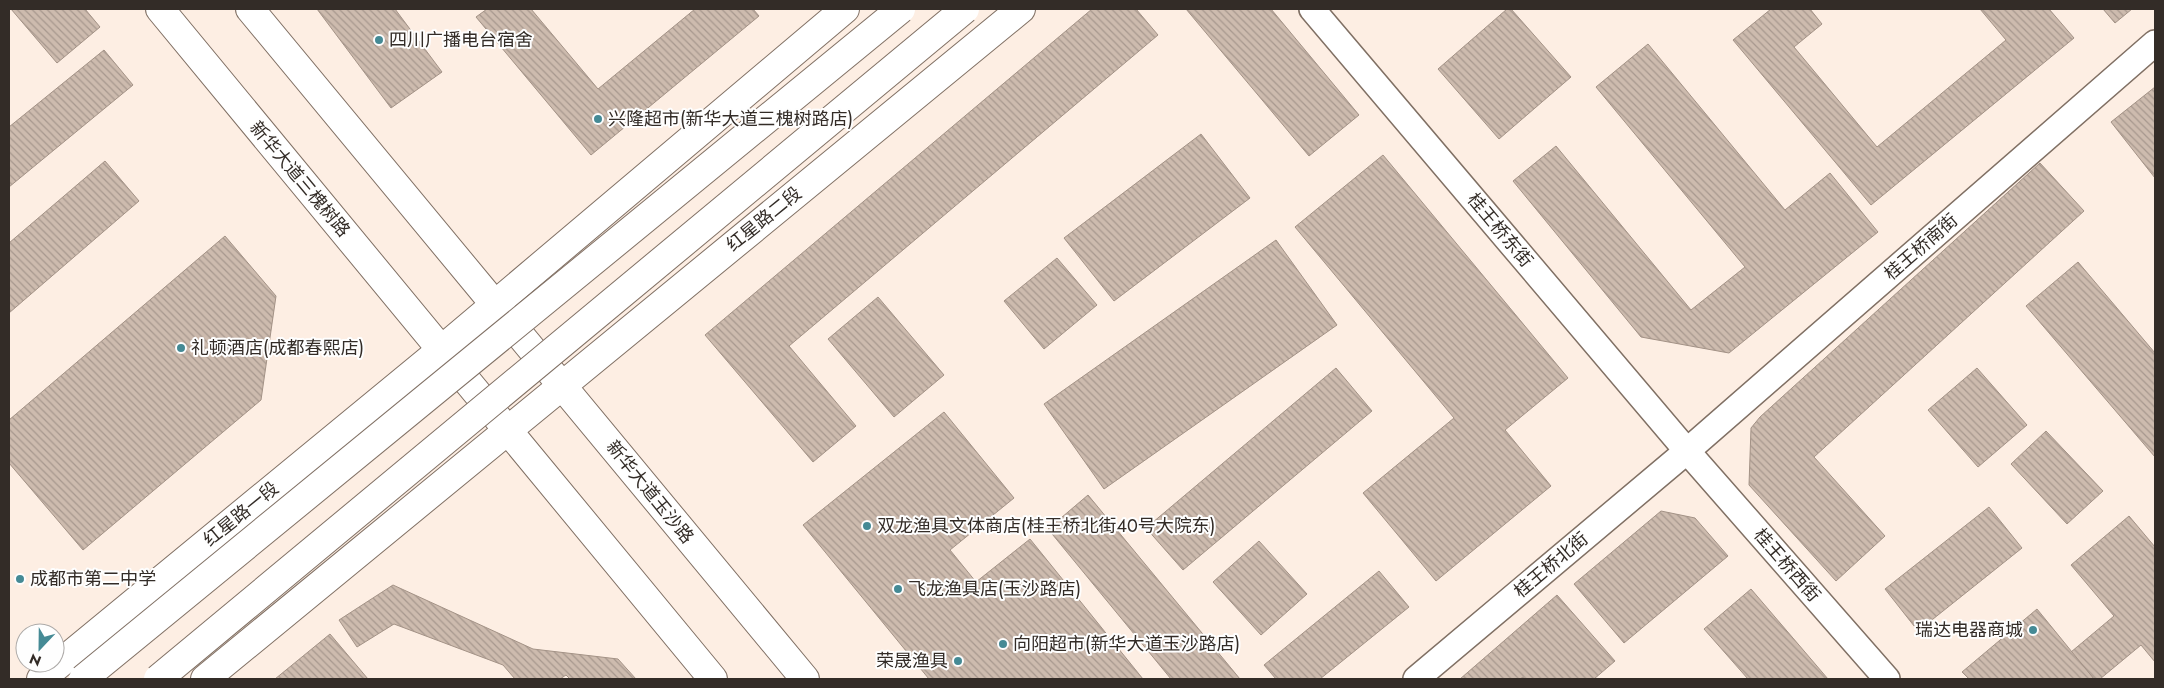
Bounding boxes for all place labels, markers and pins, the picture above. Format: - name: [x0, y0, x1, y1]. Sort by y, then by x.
- place label: 四川广播电台宿舍: [389, 27, 533, 53]
- marker: 四川广播电台宿舍: [373, 34, 385, 46]
- place label: 兴隆超市(新华大道三槐树路店): [608, 106, 853, 132]
- marker: 兴隆超市(新华大道三槐树路店): [592, 113, 604, 125]
- place label: 礼顿酒店(成都春熙店): [191, 335, 364, 361]
- marker: 礼顿酒店(成都春熙店): [175, 342, 187, 354]
- place label: 双龙渔具文体商店(桂王桥北街40号大院东): [877, 513, 1215, 539]
- marker: 双龙渔具文体商店(桂王桥北街40号大院东): [861, 520, 873, 532]
- place label: 成都市第二中学: [30, 566, 156, 592]
- marker: 成都市第二中学: [14, 573, 26, 585]
- place label: 飞龙渔具店(玉沙路店): [908, 576, 1081, 602]
- marker: 飞龙渔具店(玉沙路店): [892, 583, 904, 595]
- place label: 瑞达电器商城: [1915, 617, 2023, 643]
- marker: 瑞达电器商城: [2027, 624, 2039, 636]
- place label: 向阳超市(新华大道玉沙路店): [1013, 631, 1240, 657]
- marker: 向阳超市(新华大道玉沙路店): [997, 638, 1009, 650]
- place label: 荣晟渔具: [876, 648, 948, 674]
- marker: 荣晟渔具: [952, 655, 964, 667]

